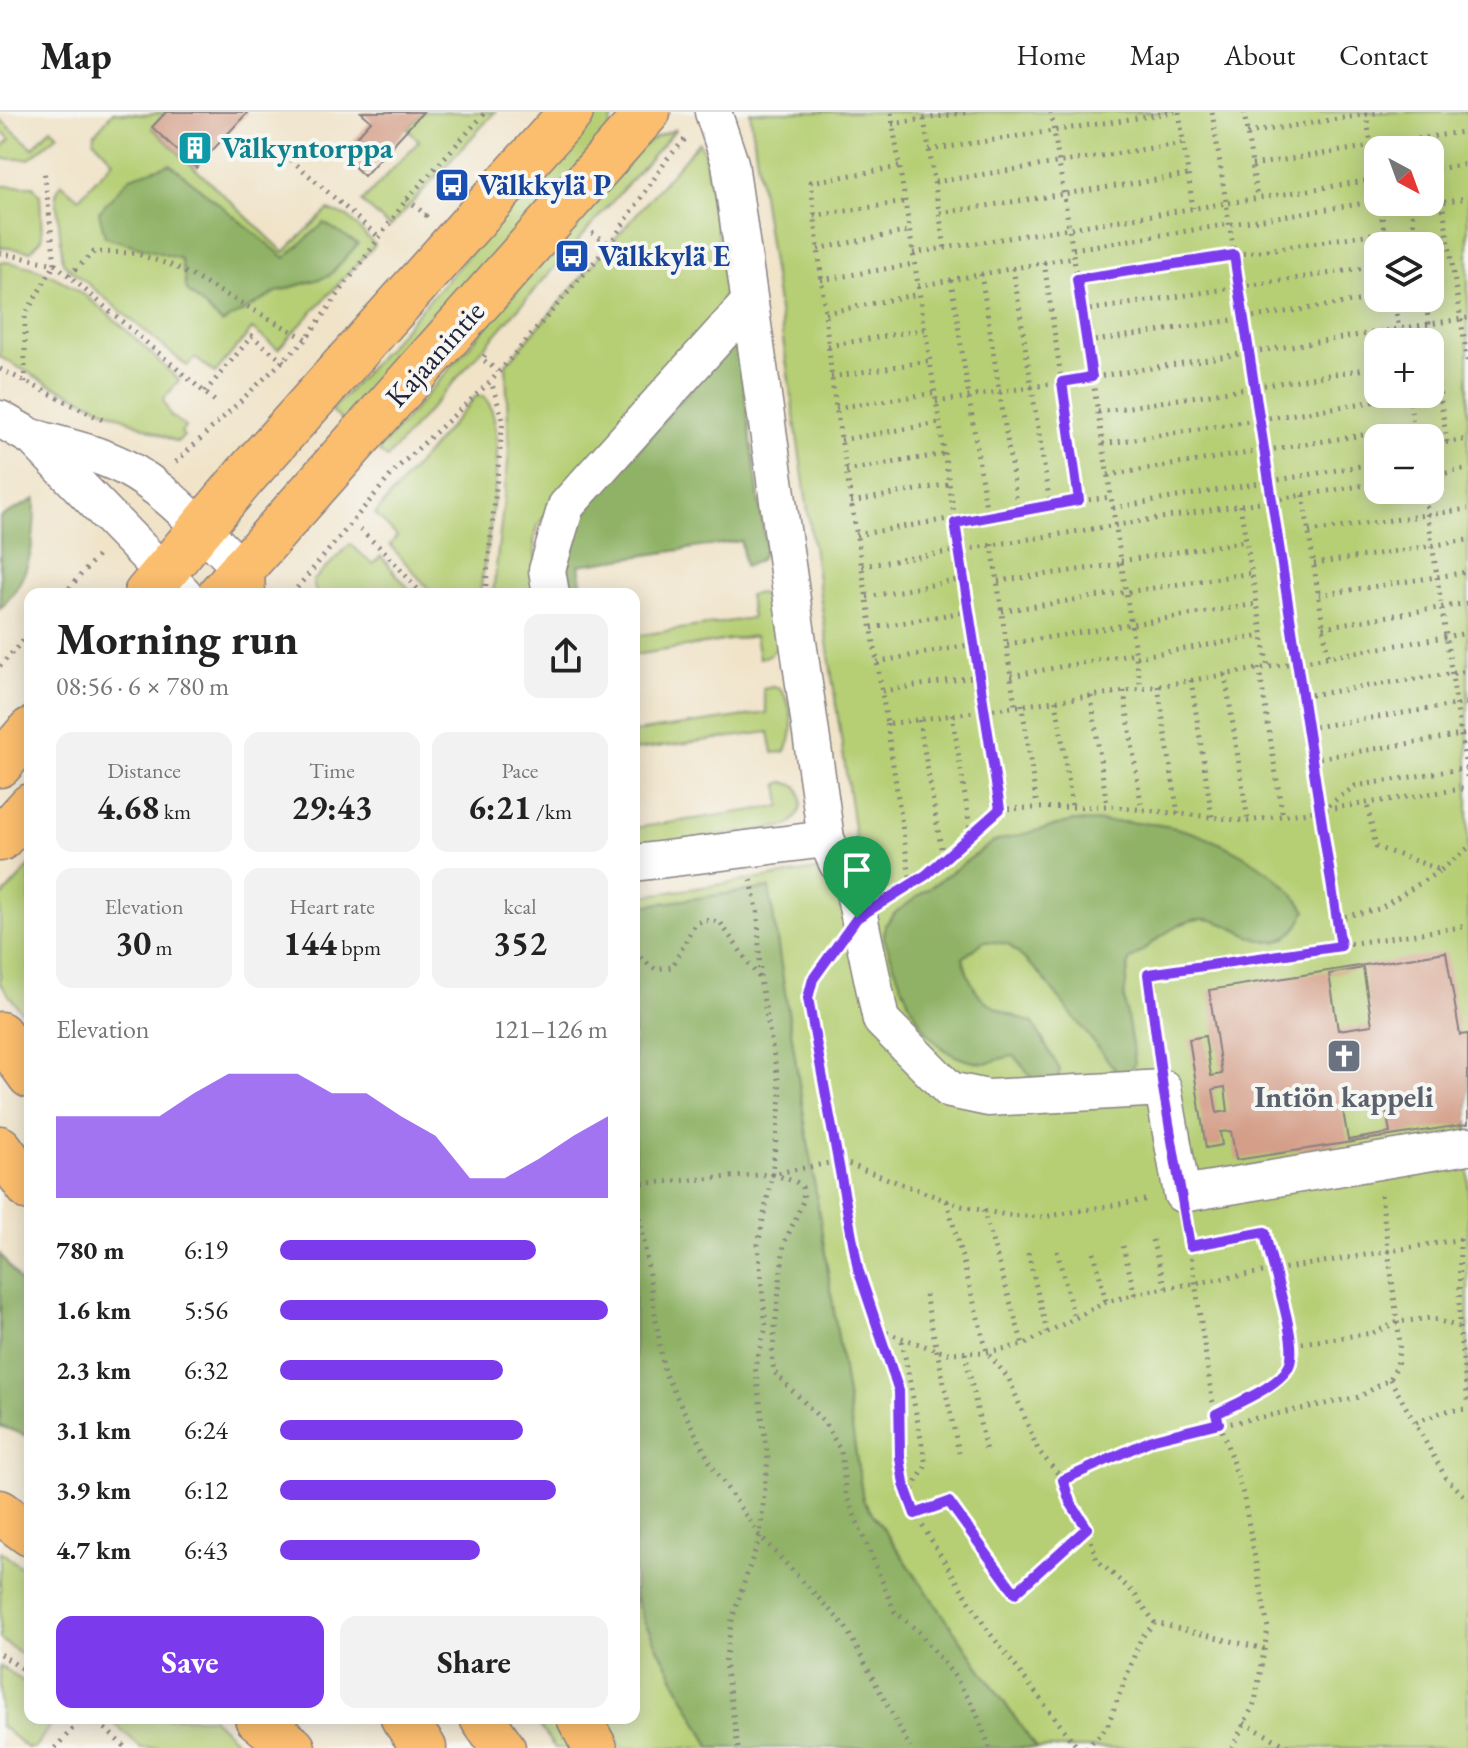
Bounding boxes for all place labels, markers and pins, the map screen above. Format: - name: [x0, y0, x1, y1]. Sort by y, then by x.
- place label: Välkyntorppa: [221, 128, 394, 167]
- building icon: Välkyntorppa: [176, 129, 214, 167]
- place label: Välkkylä P: [478, 165, 611, 204]
- bus stop icon: Välkkylä P: [433, 166, 471, 204]
- place label: Välkkylä E: [598, 236, 730, 275]
- bus stop icon: Välkkylä E: [553, 237, 591, 275]
- pin: [823, 836, 891, 918]
- church icon: Intiön kappeli: [1325, 1037, 1363, 1075]
- place label: Intiön kappeli: [1254, 1077, 1434, 1116]

